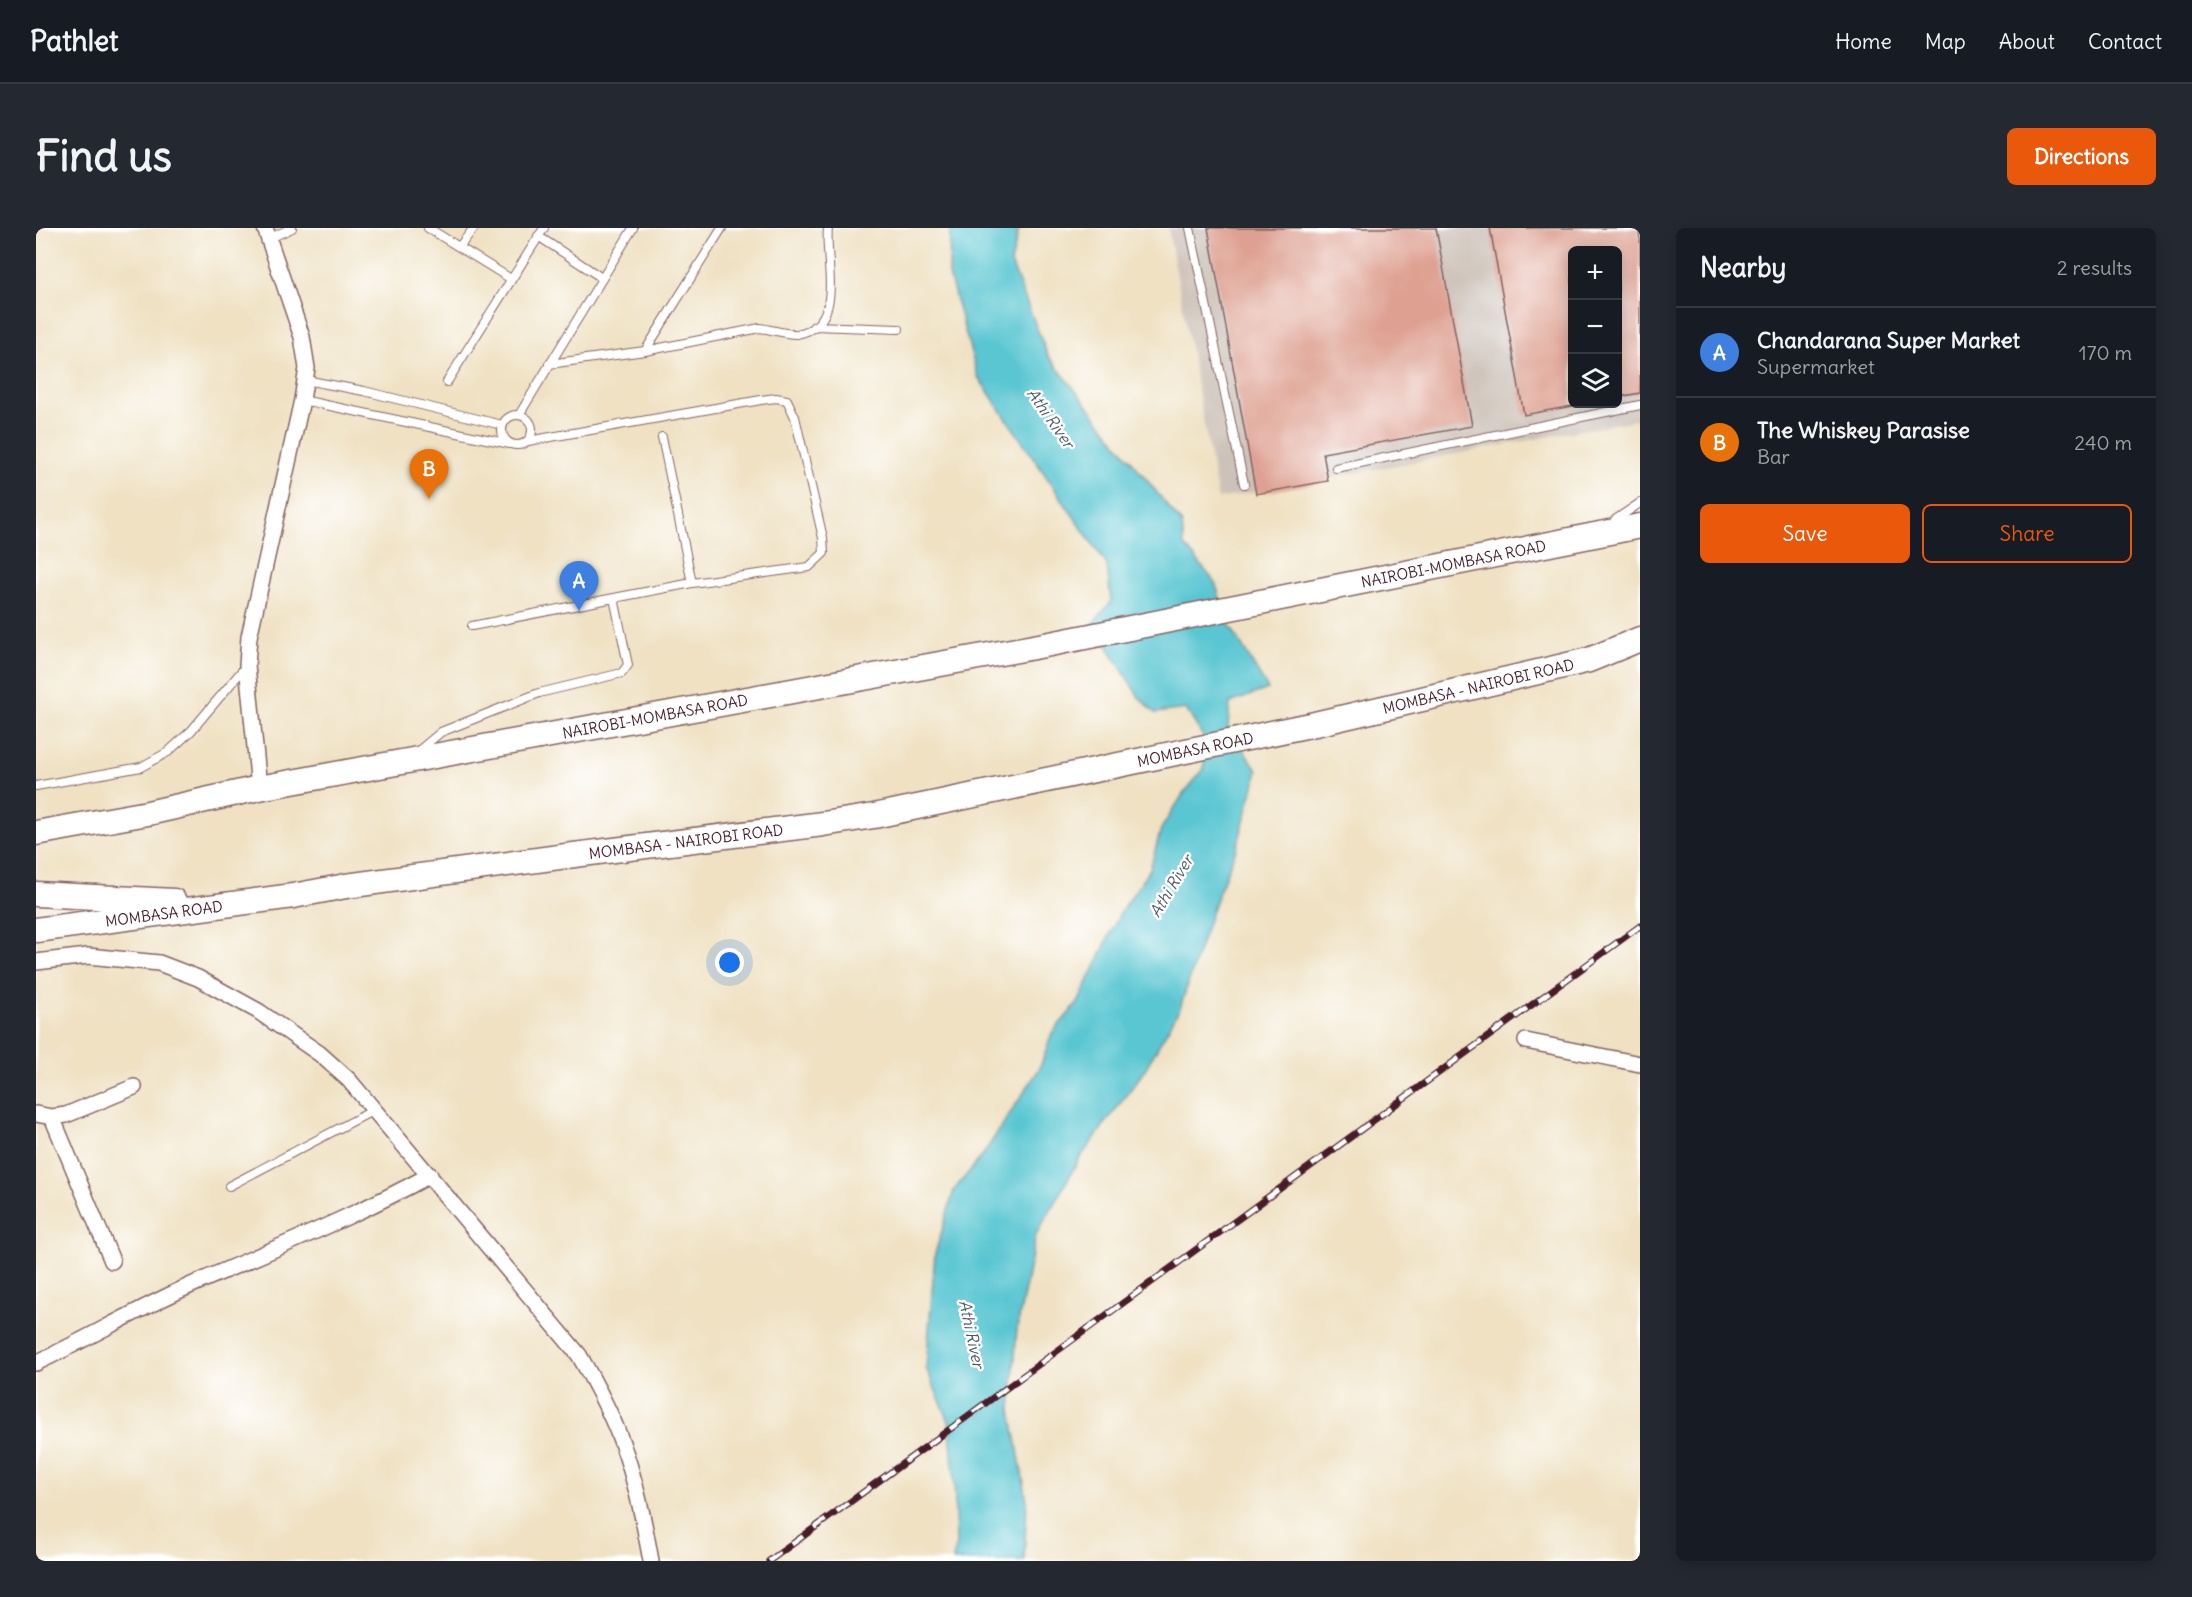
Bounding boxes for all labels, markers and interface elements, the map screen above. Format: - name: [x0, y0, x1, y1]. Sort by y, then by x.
- text: Pathlet: [30, 23, 119, 59]
- text: Home: [1835, 28, 1892, 55]
- text: Map: [1925, 28, 1966, 55]
- text: About: [1999, 28, 2055, 55]
- text: Contact: [2088, 28, 2162, 55]
- button: Directions: [2007, 128, 2156, 185]
- text: Find us: [36, 130, 172, 182]
- map controls: [1568, 246, 1622, 408]
- button: +: [1568, 246, 1622, 300]
- text: Nearby: [1700, 251, 1786, 284]
- text: 2 results: [2057, 255, 2132, 280]
- button: −: [1568, 300, 1622, 354]
- text: Chandarana Super Market: [1757, 326, 2020, 354]
- text: A: [1713, 340, 1726, 365]
- text: 170 m: [2079, 340, 2132, 365]
- button: layers: [1568, 354, 1622, 408]
- text: Supermarket: [1757, 354, 1875, 379]
- water label: Athi River: [1023, 384, 1080, 454]
- text: The Whiskey Parasise: [1757, 416, 1970, 444]
- text: B: [1713, 430, 1726, 455]
- text: 240 m: [2074, 430, 2132, 455]
- text: Bar: [1757, 444, 1790, 469]
- pin: B: [410, 450, 448, 499]
- button: Save: [1700, 504, 1910, 563]
- button: Share: [1922, 504, 2132, 563]
- street label: NAIROBI-MOMBASA ROAD: [1359, 536, 1548, 591]
- pin: A: [560, 562, 598, 611]
- street label: MOMBASA - NAIROBI ROAD: [1381, 654, 1576, 717]
- street label: NAIROBI-MOMBASA ROAD: [561, 690, 749, 742]
- street label: MOMBASA ROAD: [1135, 728, 1255, 770]
- street label: MOMBASA - NAIROBI ROAD: [588, 820, 784, 863]
- water label: Athi River: [1145, 849, 1199, 921]
- street label: MOMBASA ROAD: [104, 896, 224, 930]
- your location: [715, 948, 744, 977]
- water label: Athi River: [955, 1298, 989, 1372]

